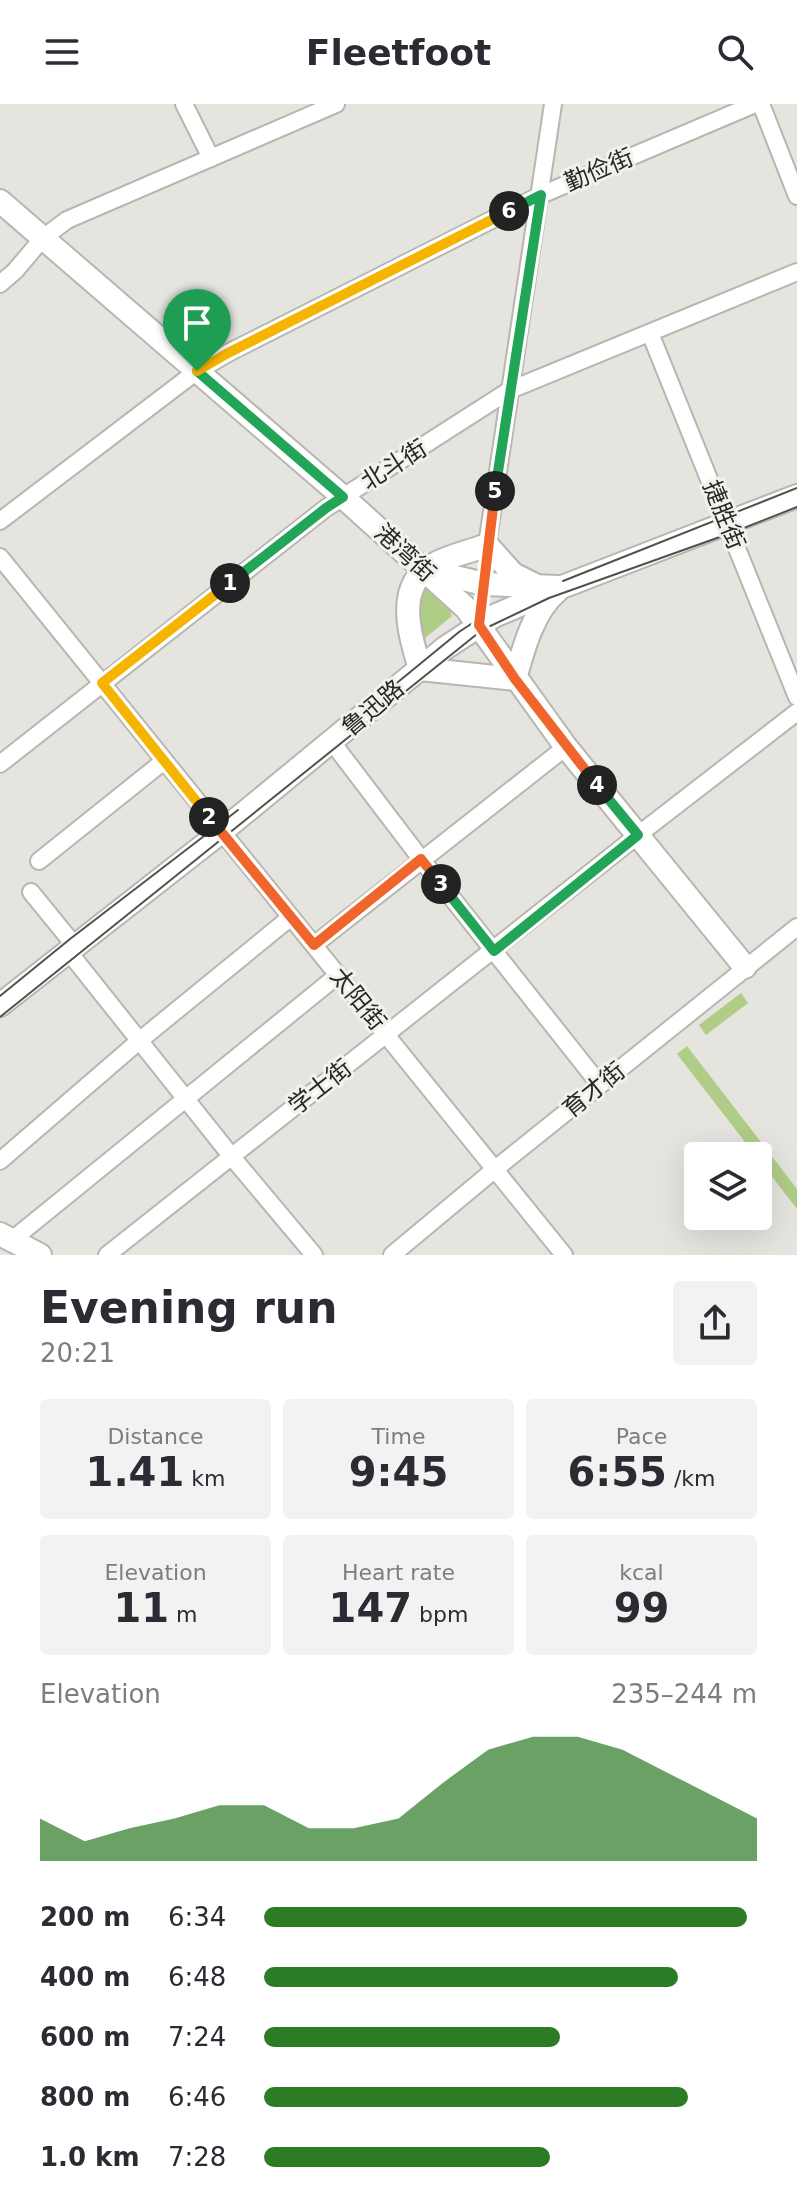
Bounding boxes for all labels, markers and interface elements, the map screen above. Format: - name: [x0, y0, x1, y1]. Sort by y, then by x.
- icon: menu: [40, 30, 84, 74]
- icon: search: [713, 30, 757, 74]
- text: Fleetfoot: [306, 32, 491, 73]
- street label: 勤俭街: [560, 143, 638, 197]
- pin: 6: [489, 191, 529, 231]
- text: 6: [501, 198, 517, 223]
- pin: [163, 289, 231, 371]
- icon: arrive: [175, 301, 219, 345]
- street label: 北斗街: [356, 434, 432, 496]
- pin: 5: [475, 471, 515, 511]
- street label: 捷胜街: [698, 476, 750, 554]
- text: 5: [487, 478, 503, 503]
- street label: 港湾街: [369, 519, 441, 587]
- pin: 1: [210, 563, 250, 603]
- text: 1: [222, 570, 238, 595]
- street label: 鲁迅路: [336, 674, 410, 742]
- pin: 4: [577, 765, 617, 805]
- text: 4: [589, 772, 605, 797]
- pin: 2: [189, 797, 229, 837]
- text: 2: [201, 804, 217, 829]
- pin: 3: [421, 864, 461, 904]
- text: 3: [433, 871, 449, 896]
- street label: 太阳街: [324, 962, 392, 1036]
- street label: 学士街: [283, 1054, 357, 1120]
- street label: 育才街: [557, 1056, 631, 1124]
- map controls: [684, 1142, 772, 1230]
- button: layers: [684, 1142, 772, 1230]
- button: share: [673, 1281, 757, 1365]
- text: Evening run: [40, 1282, 337, 1333]
- text: 20:21: [40, 1338, 115, 1368]
- text: Distance: [107, 1424, 204, 1449]
- text: Time: [372, 1424, 425, 1449]
- text: Pace: [616, 1424, 667, 1449]
- text: 1.41: [86, 1449, 184, 1495]
- text: 9:45: [349, 1449, 448, 1495]
- text: 6:55: [567, 1449, 667, 1495]
- text: km: [184, 1466, 225, 1491]
- text: /km: [667, 1466, 716, 1491]
- text: Elevation: [104, 1560, 207, 1585]
- text: Heart rate: [342, 1560, 455, 1585]
- text: kcal: [619, 1560, 664, 1585]
- text: 11: [113, 1585, 169, 1631]
- text: 147: [329, 1585, 412, 1631]
- text: 99: [614, 1585, 669, 1631]
- text: m: [169, 1602, 198, 1627]
- text: bpm: [412, 1602, 468, 1627]
- text: Elevation: [40, 1679, 161, 1709]
- text: 235–244 m: [611, 1679, 757, 1709]
- text: 200 m: [40, 1902, 130, 1932]
- text: 6:34: [168, 1902, 226, 1932]
- text: 400 m: [40, 1962, 130, 1992]
- text: 6:48: [168, 1962, 226, 1992]
- text: 600 m: [40, 2022, 130, 2052]
- text: 7:24: [168, 2022, 226, 2052]
- text: 800 m: [40, 2082, 130, 2112]
- text: 6:46: [168, 2082, 226, 2112]
- text: 1.0 km: [40, 2142, 140, 2172]
- text: 7:28: [168, 2142, 226, 2172]

